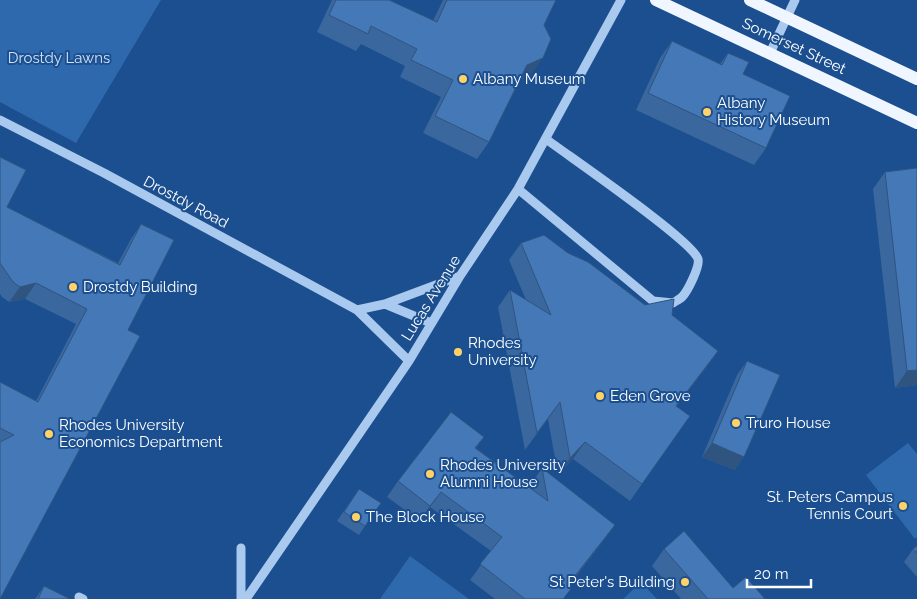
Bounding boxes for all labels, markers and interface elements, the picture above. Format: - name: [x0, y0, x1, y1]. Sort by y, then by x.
- street label: Somerset Street: [739, 14, 849, 78]
- park label: Drostdy Lawns: [8, 49, 110, 67]
- place label: Albany Museum: [473, 70, 586, 88]
- marker: Albany Museum: [457, 73, 469, 85]
- place label: Albany History Museum: [717, 94, 830, 129]
- marker: Albany History Museum: [701, 106, 713, 118]
- street label: Drostdy Road: [140, 172, 232, 232]
- street label: Lucas Avenue: [398, 252, 465, 344]
- place label: Drostdy Building: [83, 278, 198, 296]
- marker: Drostdy Building: [67, 281, 79, 293]
- place label: Rhodes University: [468, 334, 537, 369]
- marker: Rhodes University: [452, 346, 464, 358]
- place label: Eden Grove: [610, 387, 691, 405]
- marker: Eden Grove: [594, 390, 606, 402]
- place label: Truro House: [746, 414, 831, 432]
- place label: Rhodes University Economics Department: [59, 416, 223, 451]
- marker: Truro House: [730, 417, 742, 429]
- marker: Rhodes University Economics Department: [43, 428, 55, 440]
- place label: Rhodes University Alumni House: [440, 456, 565, 491]
- marker: Rhodes University Alumni House: [424, 468, 436, 480]
- place label: St. Peters Campus Tennis Court: [767, 488, 893, 523]
- marker: St. Peters Campus Tennis Court: [897, 500, 909, 512]
- place label: The Block House: [366, 508, 485, 526]
- marker: The Block House: [350, 511, 362, 523]
- scale bar: [747, 556, 811, 588]
- text: 20 m: [754, 565, 789, 583]
- place label: St Peter's Building: [550, 573, 675, 591]
- marker: St Peter's Building: [679, 576, 691, 588]

